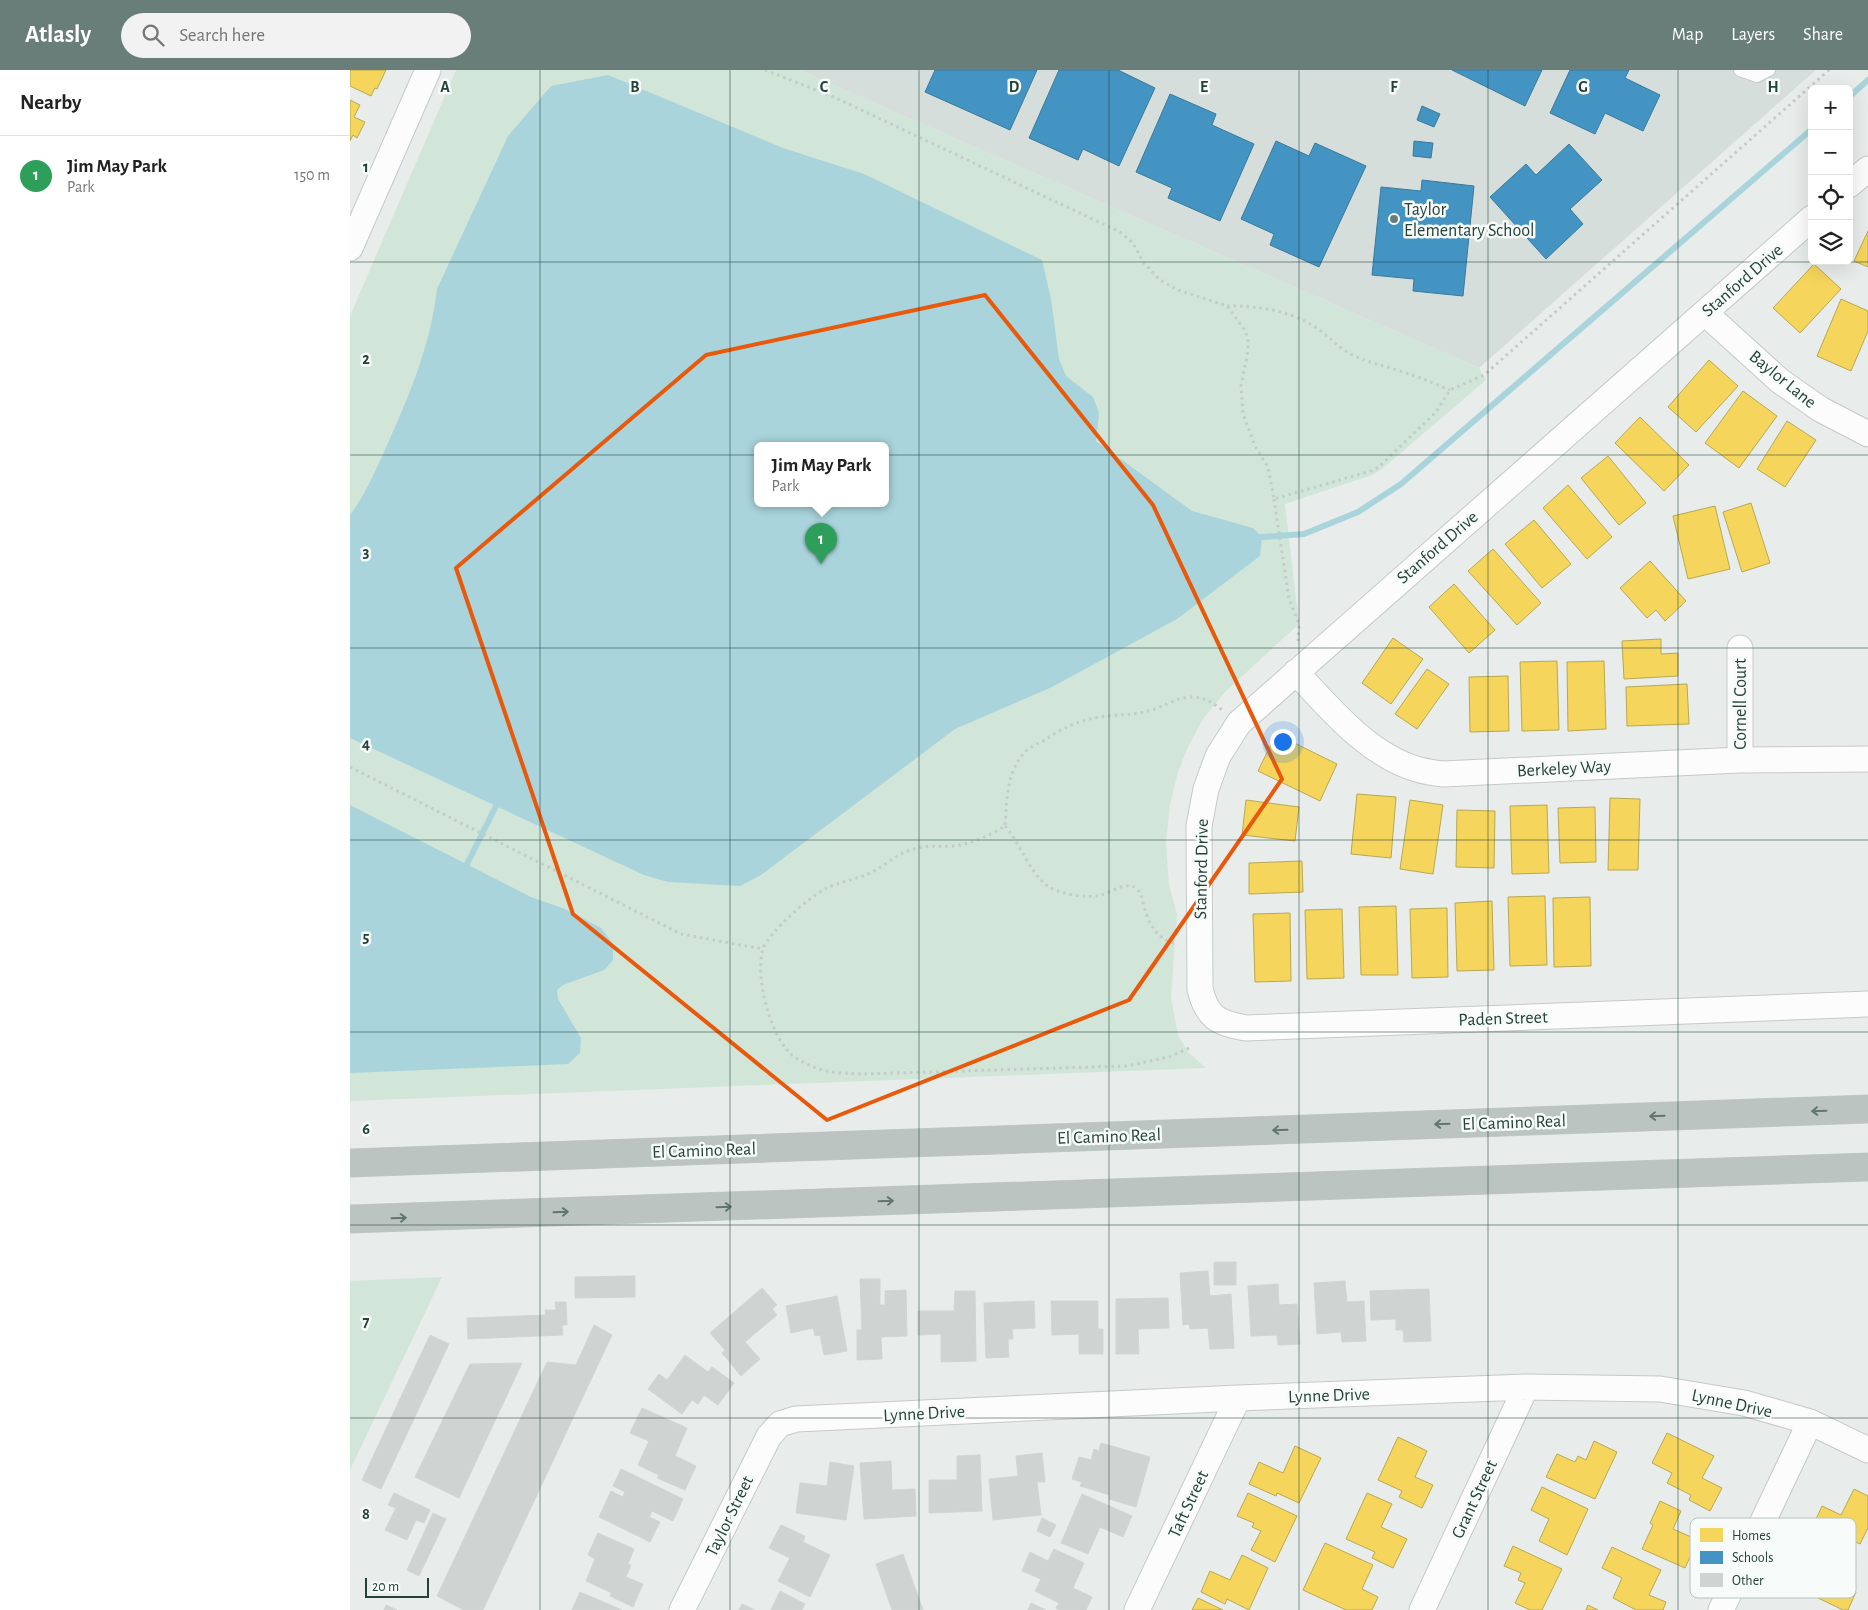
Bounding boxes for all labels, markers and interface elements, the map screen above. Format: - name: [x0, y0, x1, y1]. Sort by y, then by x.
- search box: [121, 13, 471, 58]
- icon: search: [139, 21, 167, 49]
- text: Atlasly: [25, 23, 91, 47]
- text: Search here: [179, 26, 265, 45]
- text: Map: [1672, 26, 1703, 44]
- text: Layers: [1731, 26, 1775, 44]
- text: Share: [1803, 26, 1843, 44]
- text: A: [440, 79, 450, 95]
- text: B: [630, 79, 640, 95]
- text: C: [820, 79, 829, 95]
- text: D: [1009, 79, 1020, 95]
- text: E: [1200, 79, 1208, 95]
- text: F: [1390, 79, 1398, 95]
- text: G: [1578, 79, 1588, 95]
- text: H: [1767, 79, 1779, 95]
- map controls: [1808, 85, 1853, 265]
- button: +: [1808, 85, 1853, 130]
- text: Nearby: [20, 92, 81, 113]
- button: −: [1808, 130, 1853, 175]
- text: Jim May Park: [67, 157, 167, 176]
- text: 1: [363, 159, 369, 175]
- text: 1: [33, 167, 39, 183]
- text: 150 m: [294, 167, 330, 183]
- button: locate: [1808, 175, 1853, 220]
- text: Park: [67, 179, 95, 195]
- place label: Taylor Elementary School: [1404, 201, 1535, 240]
- marker: Taylor Elementary School: [1388, 213, 1400, 225]
- button: layers: [1808, 220, 1853, 265]
- street label: Stanford Drive: [1699, 241, 1787, 321]
- street label: Baylor Lane: [1745, 347, 1819, 412]
- text: 2: [362, 351, 370, 367]
- popup: [754, 442, 889, 507]
- text: Jim May Park: [772, 456, 871, 475]
- text: Park: [772, 478, 799, 494]
- street label: Stanford Drive: [1394, 508, 1482, 588]
- pin: 1: [805, 523, 837, 564]
- text: 3: [363, 544, 370, 560]
- street label: Cornell Court: [1732, 658, 1750, 750]
- your location: [1270, 729, 1296, 755]
- text: 4: [362, 736, 370, 752]
- street label: Berkeley Way: [1517, 758, 1612, 780]
- street label: Stanford Drive: [1192, 818, 1212, 920]
- text: 5: [363, 929, 370, 945]
- street label: Paden Street: [1458, 1008, 1548, 1030]
- one-way arrow: [1812, 1106, 1828, 1115]
- street label: El Camino Real: [1462, 1112, 1566, 1134]
- one-way arrow: [1649, 1112, 1665, 1121]
- one-way arrow: [1434, 1119, 1450, 1129]
- text: 6: [362, 1121, 370, 1137]
- one-way arrow: [1272, 1125, 1288, 1134]
- street label: El Camino Real: [1057, 1126, 1161, 1148]
- street label: El Camino Real: [652, 1140, 756, 1162]
- one-way arrow: [878, 1196, 894, 1206]
- one-way arrow: [715, 1202, 731, 1211]
- one-way arrow: [552, 1207, 569, 1217]
- one-way arrow: [390, 1213, 406, 1222]
- text: 7: [363, 1314, 370, 1330]
- street label: Lynne Drive: [1288, 1386, 1370, 1406]
- street label: Lynne Drive: [1690, 1387, 1774, 1421]
- street label: Lynne Drive: [883, 1403, 965, 1425]
- street label: Grant Street: [1449, 1457, 1501, 1542]
- street label: Taft Street: [1165, 1468, 1212, 1541]
- street label: Taylor Street: [703, 1473, 757, 1560]
- text: 8: [362, 1506, 370, 1522]
- legend: [1690, 1518, 1856, 1598]
- text: Homes: [1732, 1529, 1771, 1543]
- text: Schools: [1732, 1551, 1773, 1565]
- text: Other: [1732, 1574, 1764, 1588]
- scale bar: [365, 1575, 429, 1598]
- text: 20 m: [372, 1580, 399, 1594]

